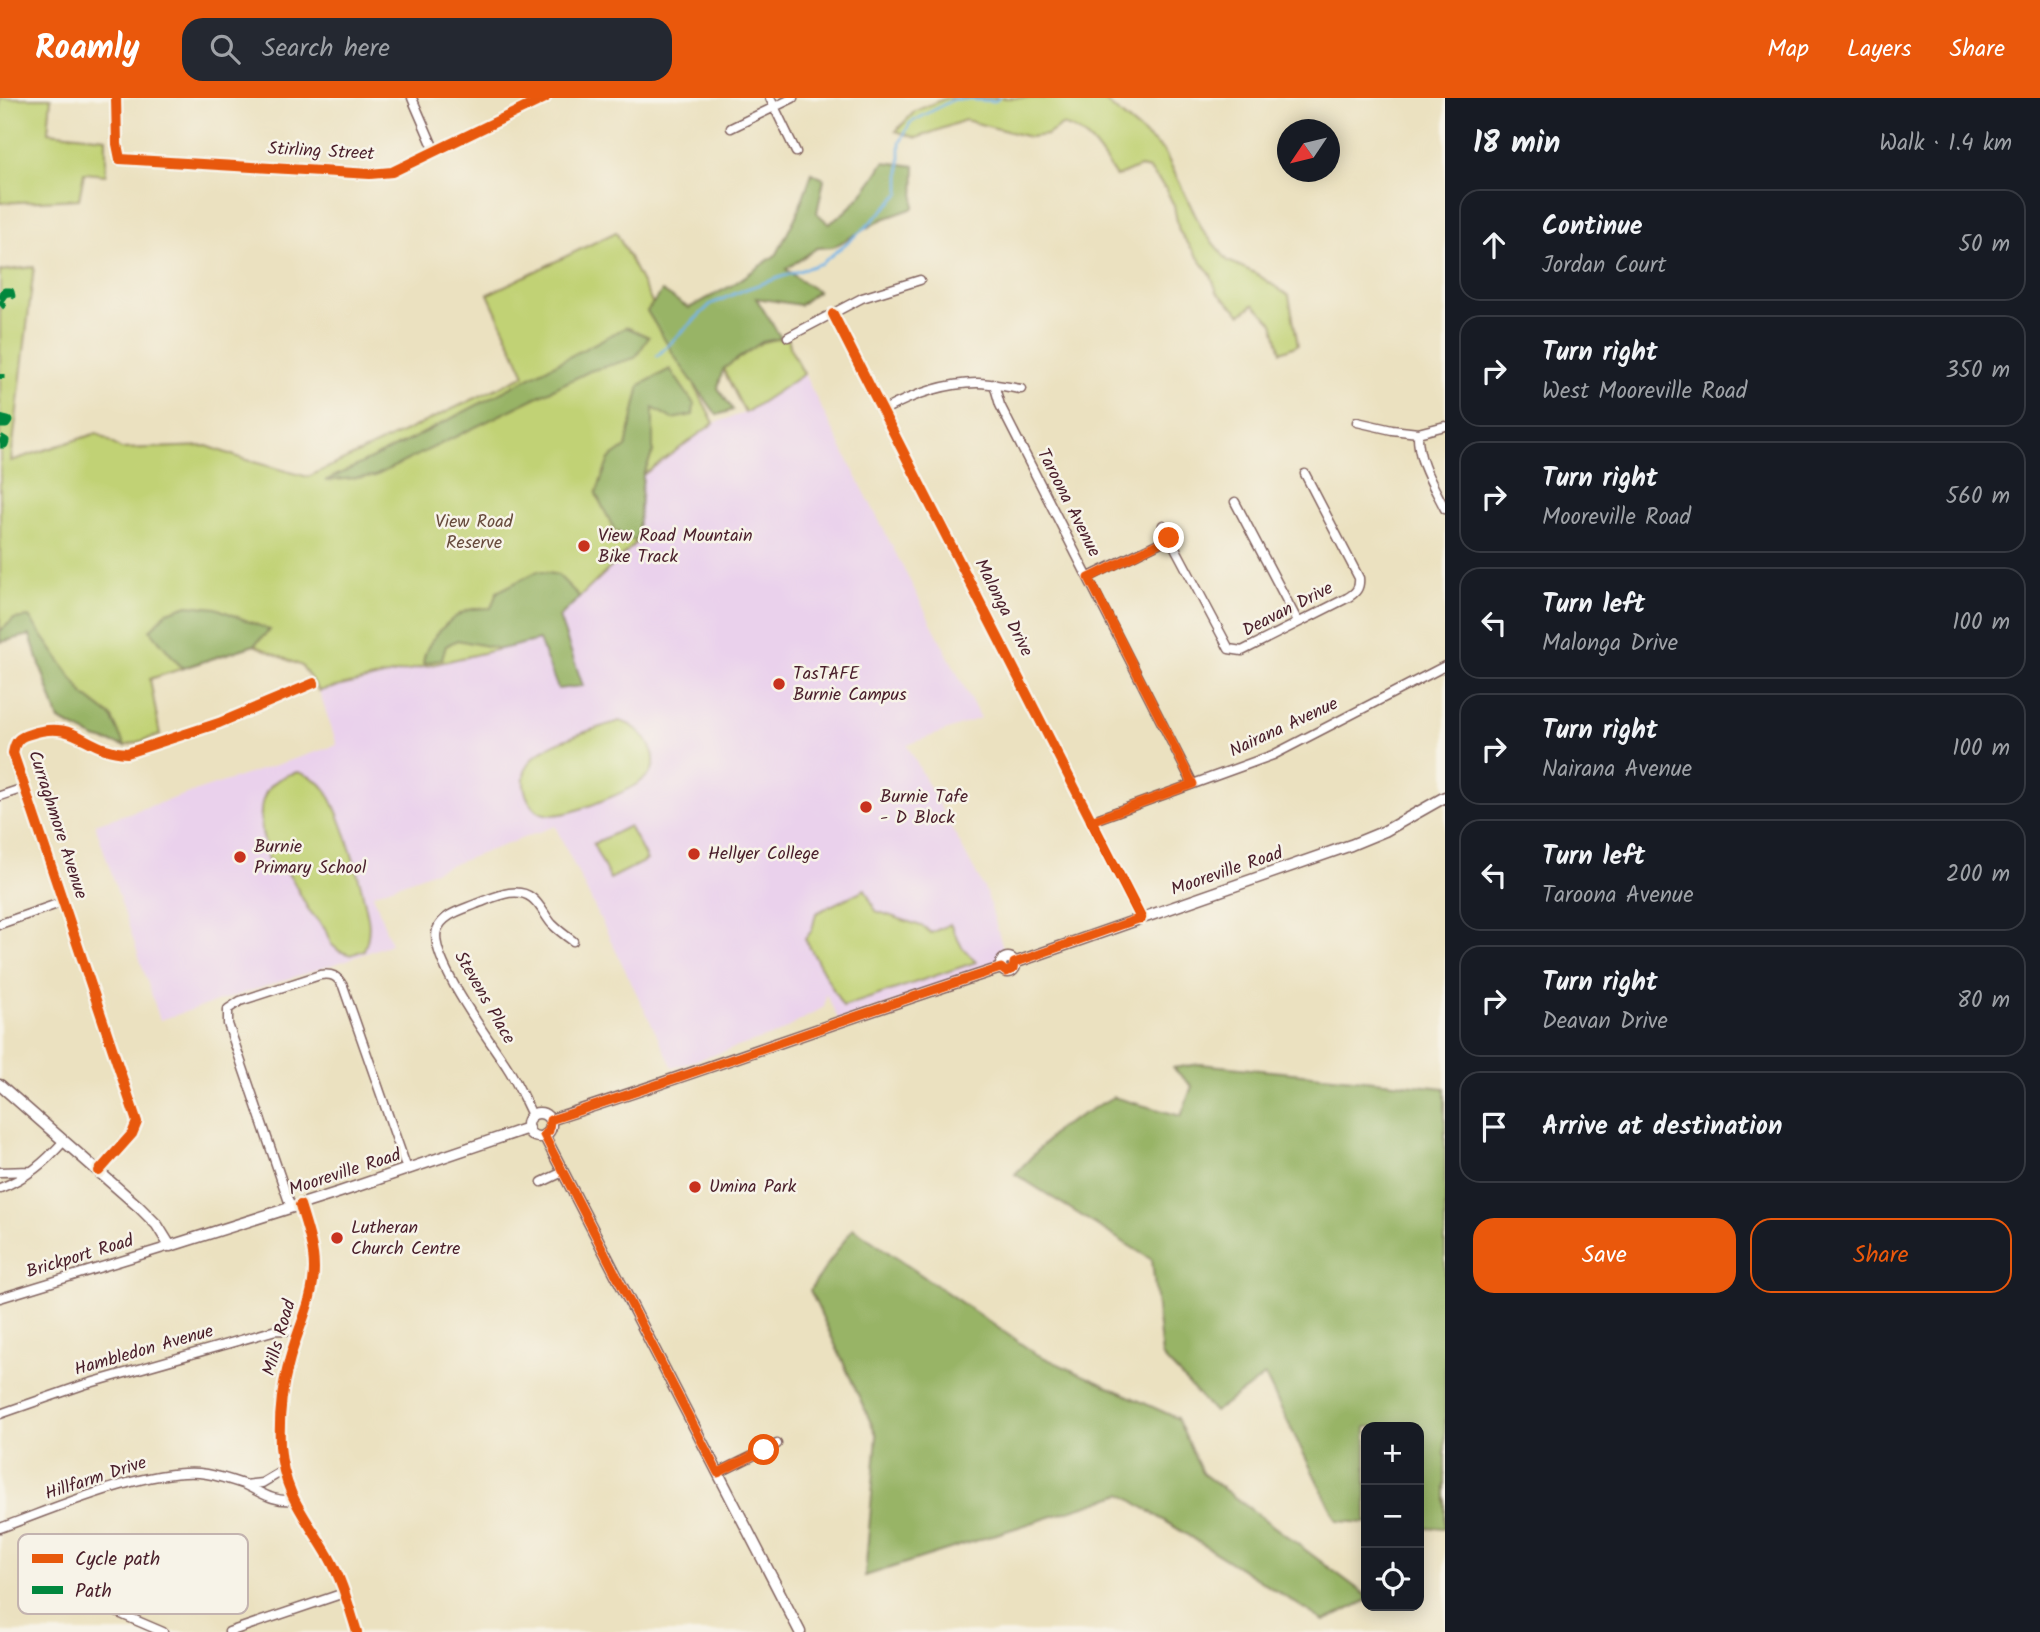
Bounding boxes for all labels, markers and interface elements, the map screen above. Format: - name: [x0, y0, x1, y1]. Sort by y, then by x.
- search box: [182, 18, 672, 81]
- text: Roamly: [35, 23, 140, 76]
- text: Search here: [262, 28, 390, 70]
- icon: search: [206, 30, 244, 68]
- text: Map: [1767, 30, 1809, 69]
- text: Layers: [1847, 30, 1911, 69]
- text: Share: [1949, 30, 2005, 69]
- north arrow: [1277, 119, 1340, 182]
- text: 18 min: [1473, 120, 1560, 168]
- text: Walk · 1.4 km: [1879, 126, 2012, 162]
- street label: Stirling Street: [267, 135, 376, 169]
- text: Continue: [1542, 206, 1643, 248]
- icon: ahead: [1475, 226, 1513, 264]
- text: 50 m: [1959, 227, 2010, 263]
- text: Jordan Court: [1542, 248, 1666, 284]
- text: Turn right: [1542, 332, 1658, 374]
- icon: right: [1475, 352, 1513, 390]
- text: 350 m: [1945, 353, 2010, 389]
- text: West Mooreville Road: [1542, 374, 1747, 410]
- street label: Taroona Avenue: [1028, 444, 1108, 562]
- text: Turn right: [1542, 458, 1658, 500]
- icon: right: [1475, 478, 1513, 516]
- text: 560 m: [1946, 479, 2010, 515]
- text: Mooreville Road: [1542, 500, 1691, 536]
- park label: View Road Reserve: [435, 508, 514, 558]
- place label: View Road Mountain Bike Track: [598, 522, 753, 572]
- route end: [1153, 522, 1184, 553]
- marker: View Road Mountain Bike Track: [576, 538, 592, 554]
- street label: Malonga Drive: [966, 554, 1040, 662]
- street label: Deavan Drive: [1238, 575, 1338, 645]
- text: Turn left: [1542, 584, 1645, 626]
- icon: left: [1475, 604, 1513, 642]
- text: 100 m: [1952, 605, 2010, 641]
- text: Malonga Drive: [1542, 626, 1678, 662]
- place label: TasTAFE Burnie Campus: [793, 660, 907, 710]
- marker: TasTAFE Burnie Campus: [771, 676, 787, 692]
- street label: Nairana Avenue: [1225, 690, 1343, 766]
- text: Turn right: [1542, 710, 1658, 752]
- icon: right: [1475, 730, 1513, 768]
- text: 100 m: [1952, 731, 2010, 767]
- street label: Curraghmore Avenue: [19, 747, 95, 903]
- text: Nairana Avenue: [1542, 752, 1692, 788]
- place label: Burnie Tafe - D Block: [880, 783, 968, 833]
- marker: Burnie Tafe - D Block: [858, 799, 874, 815]
- place label: Burnie Primary School: [254, 833, 367, 883]
- text: Turn left: [1542, 836, 1645, 878]
- street label: Mooreville Road: [1167, 839, 1288, 905]
- place label: Hellyer College: [708, 840, 819, 869]
- marker: Hellyer College: [686, 846, 702, 862]
- marker: Burnie Primary School: [232, 849, 248, 865]
- icon: left: [1475, 856, 1513, 894]
- text: 200 m: [1946, 857, 2010, 893]
- text: Taroona Avenue: [1542, 878, 1694, 914]
- street label: Stevens Place: [446, 946, 522, 1050]
- text: Turn right: [1542, 962, 1658, 1004]
- icon: right: [1475, 982, 1513, 1020]
- text: 80 m: [1957, 983, 2010, 1019]
- text: Deavan Drive: [1542, 1004, 1668, 1040]
- text: Arrive at destination: [1542, 1106, 1782, 1148]
- icon: arrive: [1475, 1108, 1513, 1146]
- street label: Mooreville Road: [285, 1141, 406, 1205]
- place label: Umina Park: [709, 1173, 797, 1202]
- marker: Umina Park: [687, 1179, 703, 1195]
- place label: Lutheran Church Centre: [351, 1214, 460, 1264]
- button: Save: [1473, 1218, 1736, 1293]
- button: Share: [1750, 1218, 2012, 1293]
- street label: Brickport Road: [23, 1227, 138, 1287]
- marker: Lutheran Church Centre: [329, 1230, 345, 1246]
- street label: Mills Road: [255, 1295, 305, 1380]
- street label: Hambledon Avenue: [71, 1317, 217, 1385]
- map controls: [1361, 1422, 1424, 1611]
- button: +: [1361, 1422, 1424, 1485]
- route start: [748, 1434, 779, 1465]
- street label: Hillfarm Drive: [41, 1449, 151, 1509]
- button: −: [1361, 1485, 1424, 1548]
- legend: [18, 1534, 248, 1614]
- text: Cycle path: [75, 1545, 160, 1575]
- button: locate: [1361, 1548, 1424, 1611]
- text: Path: [75, 1577, 112, 1607]

